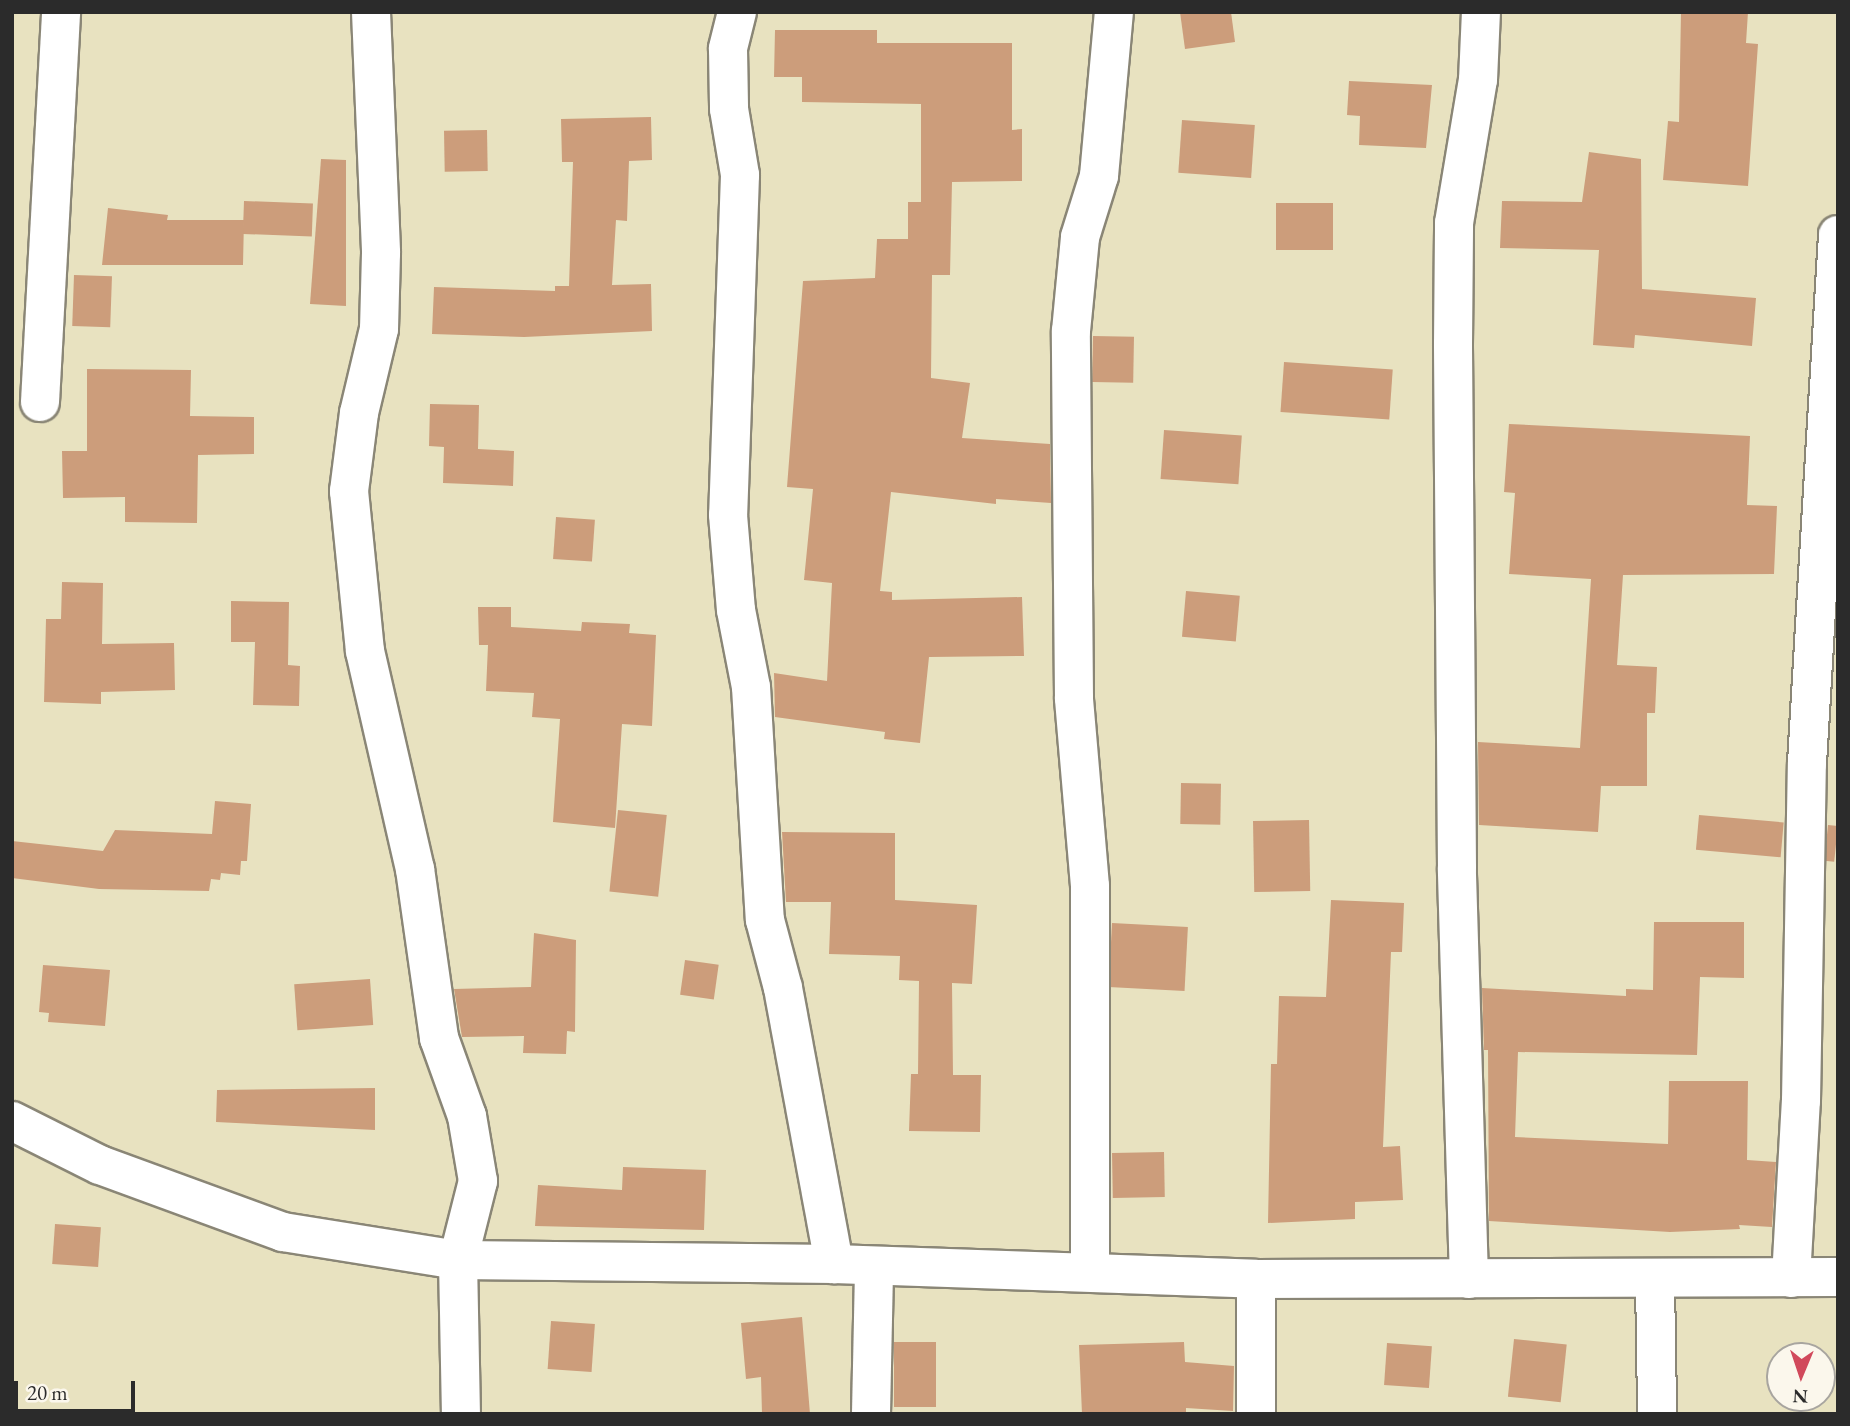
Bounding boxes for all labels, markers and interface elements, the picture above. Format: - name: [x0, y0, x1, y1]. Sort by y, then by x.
- north arrow: [1766, 1342, 1836, 1412]
- scale bar: [18, 1366, 138, 1410]
- text: 20 m: [27, 1379, 68, 1406]
- text: N: [1792, 1384, 1808, 1409]

